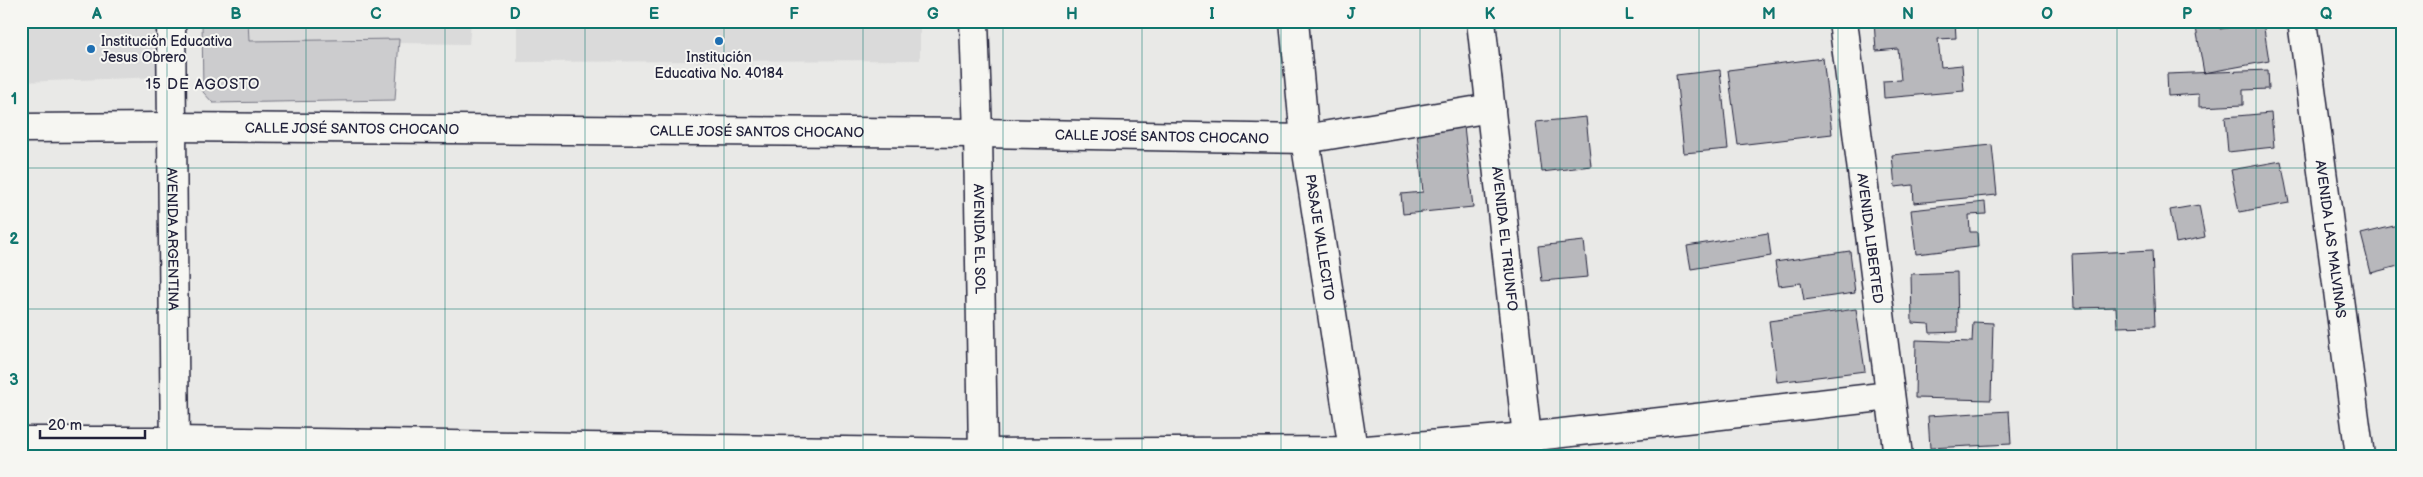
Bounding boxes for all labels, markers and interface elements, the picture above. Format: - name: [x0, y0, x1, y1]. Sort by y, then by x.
- text: A: [91, 5, 102, 24]
- text: B: [230, 5, 242, 24]
- text: C: [370, 5, 382, 24]
- text: D: [509, 5, 521, 24]
- text: E: [649, 5, 659, 24]
- text: F: [789, 5, 799, 24]
- text: G: [927, 5, 939, 24]
- text: H: [1066, 5, 1078, 24]
- text: I: [1209, 5, 1215, 24]
- text: J: [1347, 5, 1356, 24]
- text: K: [1485, 5, 1496, 24]
- text: L: [1624, 5, 1634, 24]
- text: M: [1762, 5, 1776, 24]
- text: N: [1902, 5, 1914, 24]
- text: O: [2041, 5, 2053, 24]
- text: P: [2182, 5, 2192, 24]
- text: Q: [2320, 5, 2332, 24]
- place label: Institución Educativa Jesus Obrero: [101, 33, 232, 66]
- marker: Institución Educativa No. 40184: [713, 35, 725, 47]
- marker: Institución Educativa Jesus Obrero: [85, 43, 97, 55]
- place label: Institución Educativa No. 40184: [654, 49, 784, 82]
- district label: 15 DE AGOSTO: [146, 75, 260, 94]
- text: 1: [11, 90, 17, 109]
- street label: CALLE JOSÉ SANTOS CHOCANO: [245, 119, 460, 138]
- street label: CALLE JOSÉ SANTOS CHOCANO: [650, 122, 865, 141]
- street label: CALLE JOSÉ SANTOS CHOCANO: [1055, 126, 1270, 147]
- street label: AVENIDA LAS MALVINAS: [2312, 159, 2350, 319]
- street label: AVENIDA EL TRIUNFO: [1488, 165, 1521, 312]
- street label: AVENIDA ARGENTINA: [163, 167, 182, 311]
- street label: AVENIDA LIBERTED: [1853, 172, 1887, 305]
- street label: PASAJE VALLECITO: [1302, 173, 1338, 302]
- street label: AVENIDA EL SOL: [970, 184, 988, 294]
- text: 2: [9, 230, 19, 249]
- text: 3: [9, 371, 19, 390]
- scale bar: [40, 407, 145, 439]
- text: 20 m: [48, 416, 82, 435]

